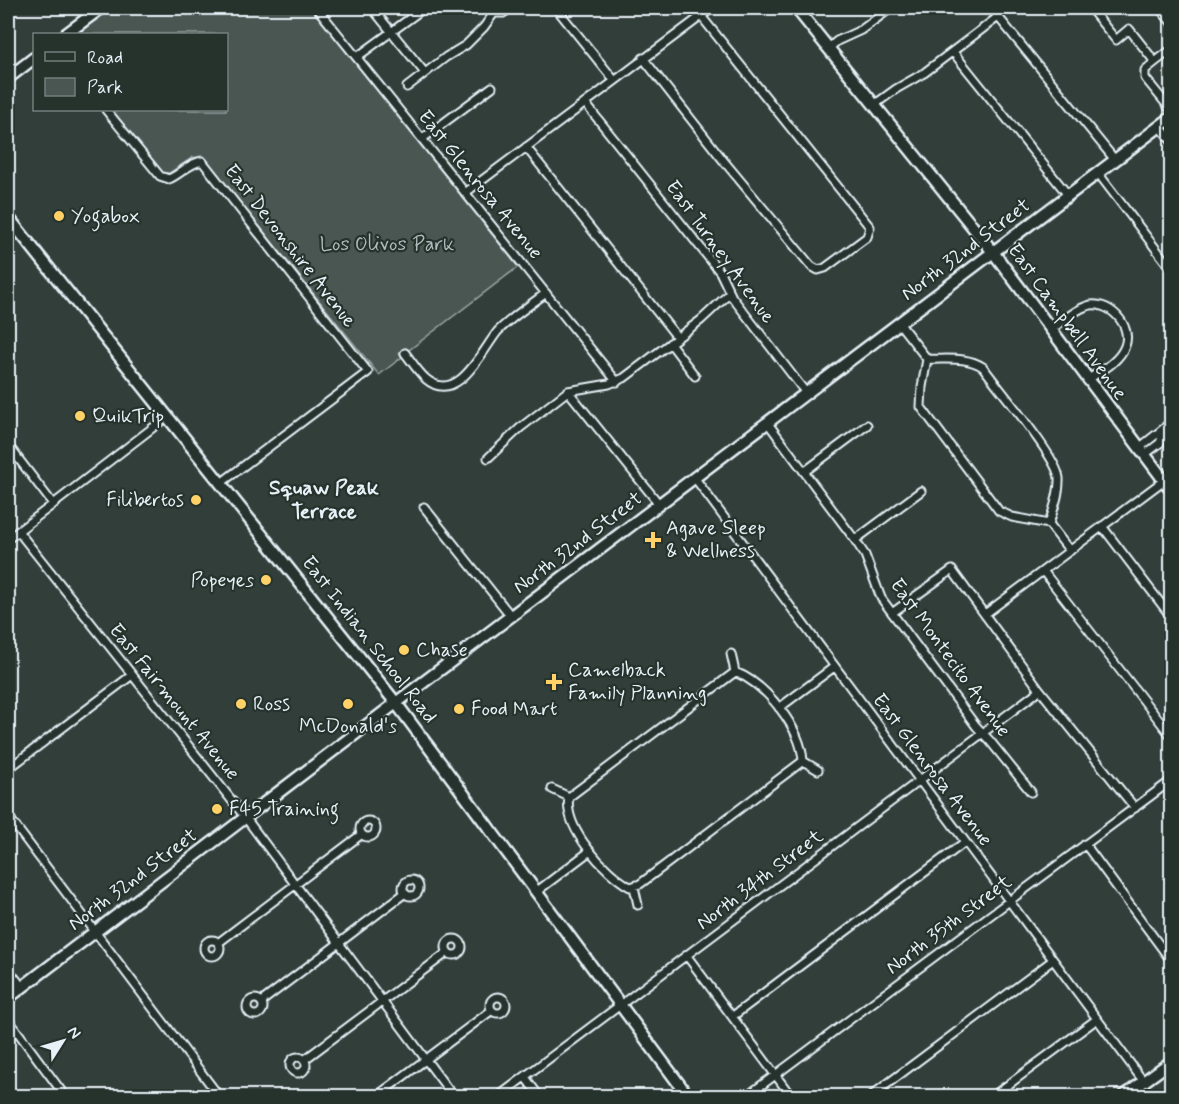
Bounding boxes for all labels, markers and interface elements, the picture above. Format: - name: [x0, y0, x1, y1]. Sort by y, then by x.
- legend: [33, 33, 228, 111]
- text: Road: [87, 46, 123, 70]
- text: Park: [87, 76, 123, 100]
- street label: East Glenrosa Avenue: [411, 105, 549, 265]
- street label: East Devonshire Avenue: [218, 159, 362, 333]
- street label: East Turney Avenue: [659, 175, 781, 329]
- street label: North 32nd Street: [896, 193, 1036, 307]
- place label: Yogabox: [71, 203, 140, 232]
- marker: Yogabox: [52, 209, 66, 223]
- park label: Los Olivos Park: [320, 231, 454, 258]
- street label: East Campbell Avenue: [1001, 238, 1133, 406]
- place label: QuikTrip: [92, 403, 164, 430]
- marker: QuikTrip: [73, 409, 87, 423]
- district label: Squaw Peak Terrace: [269, 474, 379, 526]
- street label: North 32nd Street: [508, 486, 648, 600]
- place label: Filibertos: [106, 487, 184, 514]
- marker: Filibertos: [189, 493, 203, 507]
- place label: Agave Sleep & Wellness: [666, 515, 766, 565]
- marker: Agave Sleep & Wellness: [644, 531, 662, 549]
- street label: East Indian School Road: [295, 551, 443, 729]
- place label: Popeyes: [191, 567, 254, 594]
- marker: Popeyes: [259, 573, 273, 587]
- street label: East Montecito Avenue: [883, 573, 1017, 743]
- street label: East Fairmount Avenue: [102, 618, 246, 786]
- place label: Chase: [416, 637, 468, 664]
- marker: Chase: [397, 643, 411, 657]
- place label: Camelback Family Planning: [568, 657, 707, 707]
- marker: Camelback Family Planning: [545, 673, 563, 691]
- street label: East Glenrosa Avenue: [866, 688, 998, 852]
- place label: Ross: [253, 691, 290, 718]
- place label: Food Mart: [471, 696, 557, 723]
- marker: Ross: [234, 697, 248, 711]
- marker: McDonald's: [341, 697, 355, 711]
- marker: Food Mart: [452, 702, 466, 716]
- place label: McDonald's: [299, 713, 397, 740]
- place label: F45 Training: [229, 796, 339, 825]
- marker: F45 Training: [210, 802, 224, 816]
- street label: North 32nd Street: [63, 823, 203, 937]
- street label: North 34th Street: [691, 823, 829, 937]
- street label: North 35th Street: [881, 869, 1018, 981]
- north arrow: [33, 1011, 93, 1071]
- text: N: [62, 1022, 85, 1043]

